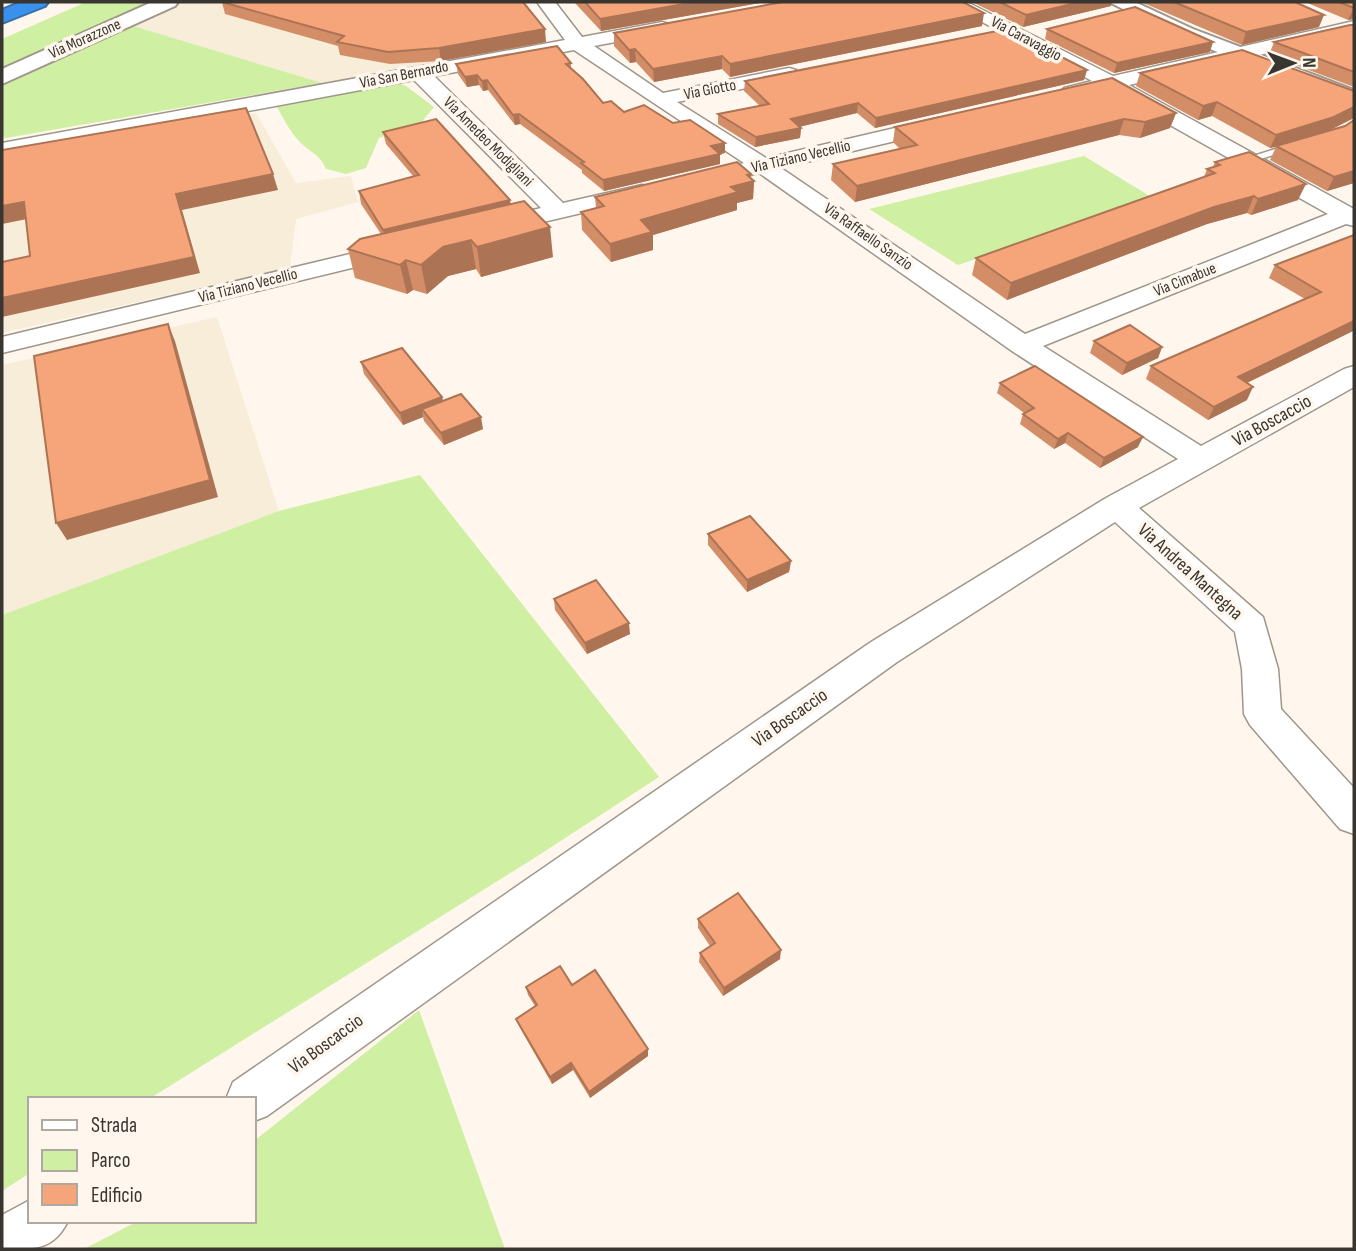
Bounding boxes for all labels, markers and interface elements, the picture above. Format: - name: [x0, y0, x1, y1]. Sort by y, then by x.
- street label: Via Caravaggio: [987, 12, 1065, 66]
- street label: Via Morazzone: [46, 15, 124, 63]
- north arrow: [1258, 28, 1328, 98]
- street label: Via San Bernardo: [358, 57, 450, 93]
- text: N: [1297, 57, 1320, 68]
- street label: Via Giotto: [682, 76, 738, 104]
- street label: Via Amedeo Modigliani: [439, 93, 537, 191]
- street label: Via Tiziano Vecellio: [750, 136, 852, 178]
- street label: Via Raffaello Sanzio: [820, 199, 916, 275]
- street label: Via Cimabue: [1151, 259, 1219, 301]
- street label: Via Tiziano Vecellio: [197, 265, 299, 307]
- street label: Via Boscaccio: [1228, 390, 1316, 452]
- street label: Via Andrea Mantegna: [1133, 519, 1247, 625]
- street label: Via Boscaccio: [748, 684, 832, 752]
- street label: Via Boscaccio: [284, 1009, 368, 1079]
- legend: [28, 1097, 256, 1223]
- text: Strada: [91, 1113, 137, 1138]
- text: Parco: [91, 1148, 130, 1173]
- text: Edificio: [91, 1183, 142, 1208]

